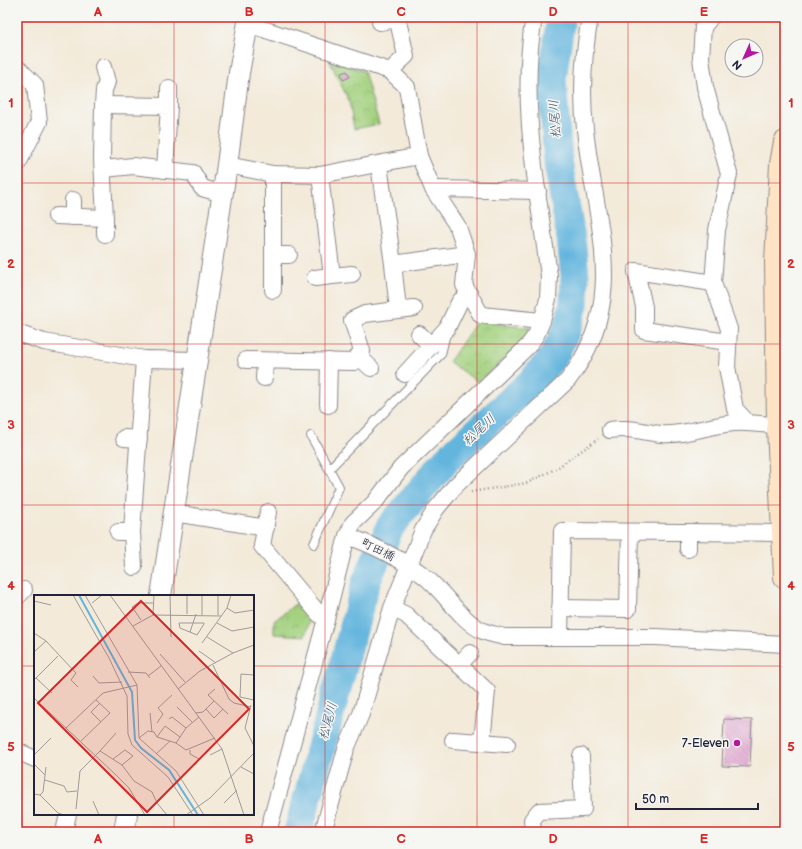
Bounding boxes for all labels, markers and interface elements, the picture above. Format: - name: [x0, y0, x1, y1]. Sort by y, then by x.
- text: A: [93, 4, 102, 20]
- text: B: [244, 4, 254, 20]
- text: C: [396, 4, 406, 20]
- text: D: [548, 4, 558, 20]
- text: E: [700, 4, 709, 20]
- north arrow: [724, 38, 764, 78]
- text: N: [730, 57, 745, 72]
- text: 1: [8, 95, 14, 111]
- text: 1: [788, 95, 794, 111]
- water label: 松尾川: [546, 99, 564, 139]
- text: 2: [7, 256, 15, 272]
- text: 2: [787, 256, 795, 272]
- water label: 松尾川: [459, 411, 499, 449]
- text: 3: [7, 417, 15, 433]
- text: 3: [787, 417, 795, 433]
- street label: 町田橋: [359, 535, 397, 565]
- text: 4: [7, 578, 15, 594]
- text: 4: [787, 578, 795, 594]
- inset map: [34, 595, 254, 815]
- water label: 松尾川: [315, 700, 341, 742]
- place label: 7-Eleven: [682, 736, 729, 751]
- marker: 7-Eleven: [732, 738, 742, 748]
- text: 5: [7, 739, 15, 755]
- text: 5: [787, 739, 795, 755]
- scale bar: [636, 785, 758, 811]
- text: 50 m: [642, 792, 669, 807]
- text: A: [93, 831, 102, 847]
- text: B: [244, 831, 254, 847]
- text: C: [396, 831, 406, 847]
- text: D: [548, 831, 558, 847]
- text: E: [700, 831, 709, 847]

